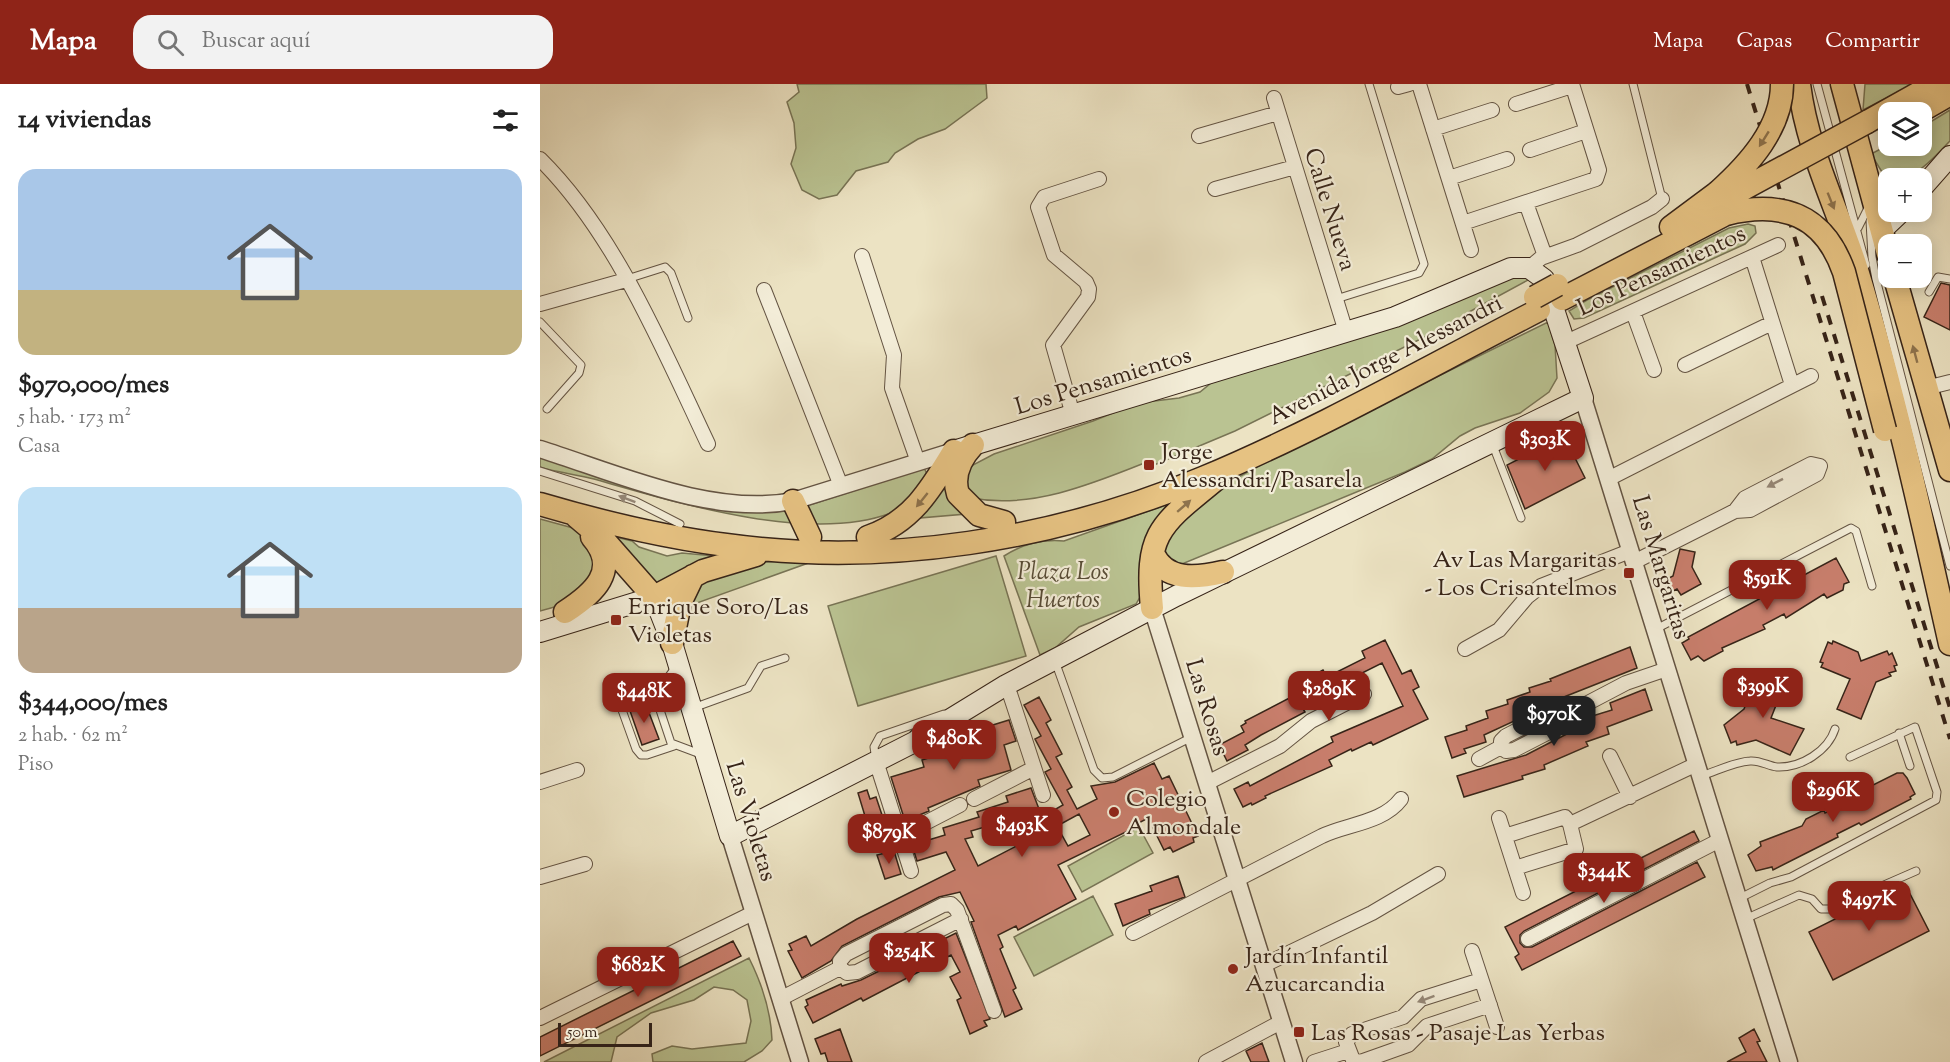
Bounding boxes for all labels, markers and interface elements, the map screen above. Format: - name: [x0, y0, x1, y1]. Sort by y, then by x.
- search box: [133, 15, 553, 69]
- text: Mapa: [30, 22, 97, 62]
- icon: search: [154, 26, 187, 59]
- text: Buscar aquí: [202, 26, 311, 58]
- text: Mapa: [1653, 27, 1703, 57]
- text: Capas: [1736, 27, 1792, 57]
- text: Compartir: [1825, 27, 1920, 57]
- text: 14 viviendas: [18, 102, 151, 139]
- map controls: [1878, 102, 1932, 288]
- button: layers: [1878, 102, 1932, 156]
- icon: filters: [489, 104, 522, 137]
- one-way arrow: [1759, 131, 1770, 147]
- street label: Calle Nueva: [1294, 144, 1364, 275]
- button: +: [1878, 168, 1932, 222]
- one-way arrow: [1826, 192, 1836, 210]
- icon: home: [216, 208, 324, 316]
- street label: Los Pensamientos: [1572, 218, 1752, 326]
- button: −: [1878, 234, 1932, 288]
- street label: Avenida Jorge Alessandri: [1263, 287, 1509, 435]
- street label: Los Pensamientos: [1011, 339, 1196, 425]
- one-way arrow: [1910, 345, 1919, 363]
- text: $970,000/mes: [18, 367, 169, 404]
- text: 5 hab. · 173 m²: [18, 404, 131, 433]
- pin: $303K: [1503, 421, 1587, 472]
- text: $303K: [1519, 426, 1571, 455]
- text: Casa: [18, 433, 60, 462]
- place label: Jorge Alessandri/Pasarela: [1159, 436, 1363, 498]
- marker: Jorge Alessandri/Pasarela: [1142, 458, 1156, 472]
- one-way arrow: [1767, 478, 1784, 487]
- one-way arrow: [916, 492, 929, 508]
- street label: Las Margaritas: [1622, 492, 1698, 644]
- one-way arrow: [618, 494, 636, 504]
- one-way arrow: [1176, 500, 1191, 513]
- icon: home: [216, 526, 324, 634]
- place label: Av Las Margaritas - Los Crisantelmos: [1424, 544, 1617, 606]
- park label: Plaza Los Huertos: [1017, 556, 1109, 618]
- pin: $591K: [1725, 560, 1809, 611]
- text: $591K: [1743, 565, 1791, 594]
- marker: Av Las Margaritas - Los Crisantelmos: [1622, 566, 1636, 580]
- place label: Enrique Soro/Las Violetas: [628, 591, 809, 653]
- marker: Enrique Soro/Las Violetas: [609, 613, 623, 627]
- street label: Las Rosas: [1175, 655, 1237, 760]
- pin: $399K: [1721, 668, 1805, 719]
- pin: $289K: [1287, 671, 1371, 722]
- pin: $448K: [602, 673, 686, 724]
- text: $399K: [1737, 673, 1789, 702]
- text: $289K: [1302, 676, 1356, 705]
- text: $448K: [616, 678, 672, 707]
- text: $344,000/mes: [18, 685, 168, 722]
- pin: $970K: [1512, 696, 1596, 747]
- text: $970K: [1526, 701, 1582, 730]
- pin: $480K: [912, 720, 996, 771]
- text: 2 hab. · 62 m²: [18, 722, 128, 751]
- text: $480K: [926, 725, 982, 754]
- text: Piso: [18, 751, 53, 780]
- street label: Las Violetas: [716, 757, 784, 886]
- pin: $296K: [1791, 772, 1875, 823]
- text: $296K: [1806, 777, 1860, 806]
- place label: Colegio Almondale: [1126, 783, 1241, 845]
- marker: Colegio Almondale: [1107, 805, 1121, 819]
- pin: $493K: [980, 807, 1064, 858]
- text: $493K: [996, 812, 1048, 841]
- pin: $879K: [847, 814, 931, 865]
- text: $879K: [862, 819, 916, 848]
- pin: $344K: [1562, 853, 1646, 904]
- text: $344K: [1577, 858, 1631, 887]
- pin: $497K: [1827, 881, 1911, 932]
- text: $497K: [1842, 886, 1896, 915]
- pin: $254K: [867, 933, 951, 984]
- text: $254K: [883, 938, 935, 967]
- place label: Jardín Infantil Azucarcandia: [1243, 940, 1389, 1002]
- pin: $682K: [596, 947, 680, 998]
- text: $682K: [611, 952, 665, 981]
- marker: Jardín Infantil Azucarcandia: [1226, 962, 1240, 976]
- one-way arrow: [1416, 994, 1434, 1004]
- place label: Las Rosas - Pasaje Las Yerbas: [1311, 1017, 1605, 1051]
- scale bar: [558, 1020, 652, 1048]
- text: 50 m: [567, 1022, 598, 1045]
- marker: Las Rosas - Pasaje Las Yerbas: [1292, 1025, 1306, 1039]

